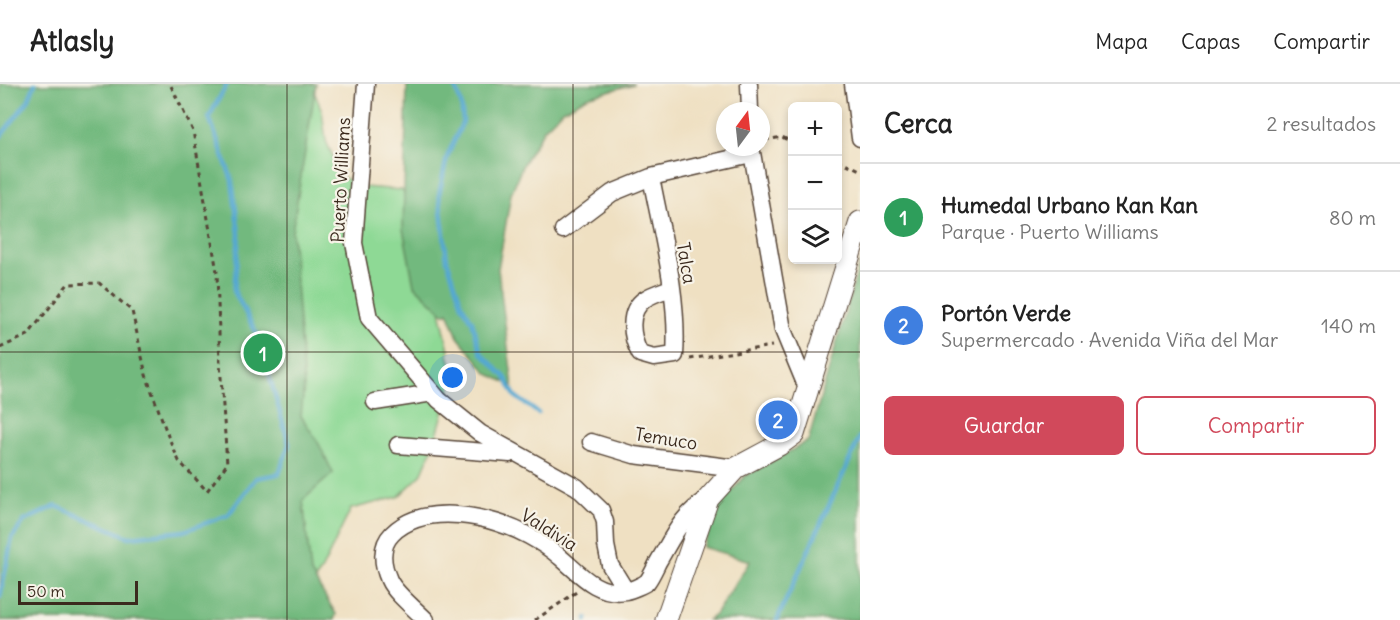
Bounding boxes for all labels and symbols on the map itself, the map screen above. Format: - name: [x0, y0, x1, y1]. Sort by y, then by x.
- north arrow: [716, 102, 770, 156]
- street label: Puerto Williams: [326, 117, 355, 243]
- street label: Talca: [672, 240, 701, 286]
- pin: 1: [244, 330, 282, 376]
- your location: [438, 363, 467, 392]
- pin: 2: [758, 398, 798, 442]
- street label: Temuco: [633, 422, 699, 455]
- street label: Valdivia: [517, 503, 582, 556]
- scale bar: [18, 578, 138, 606]

